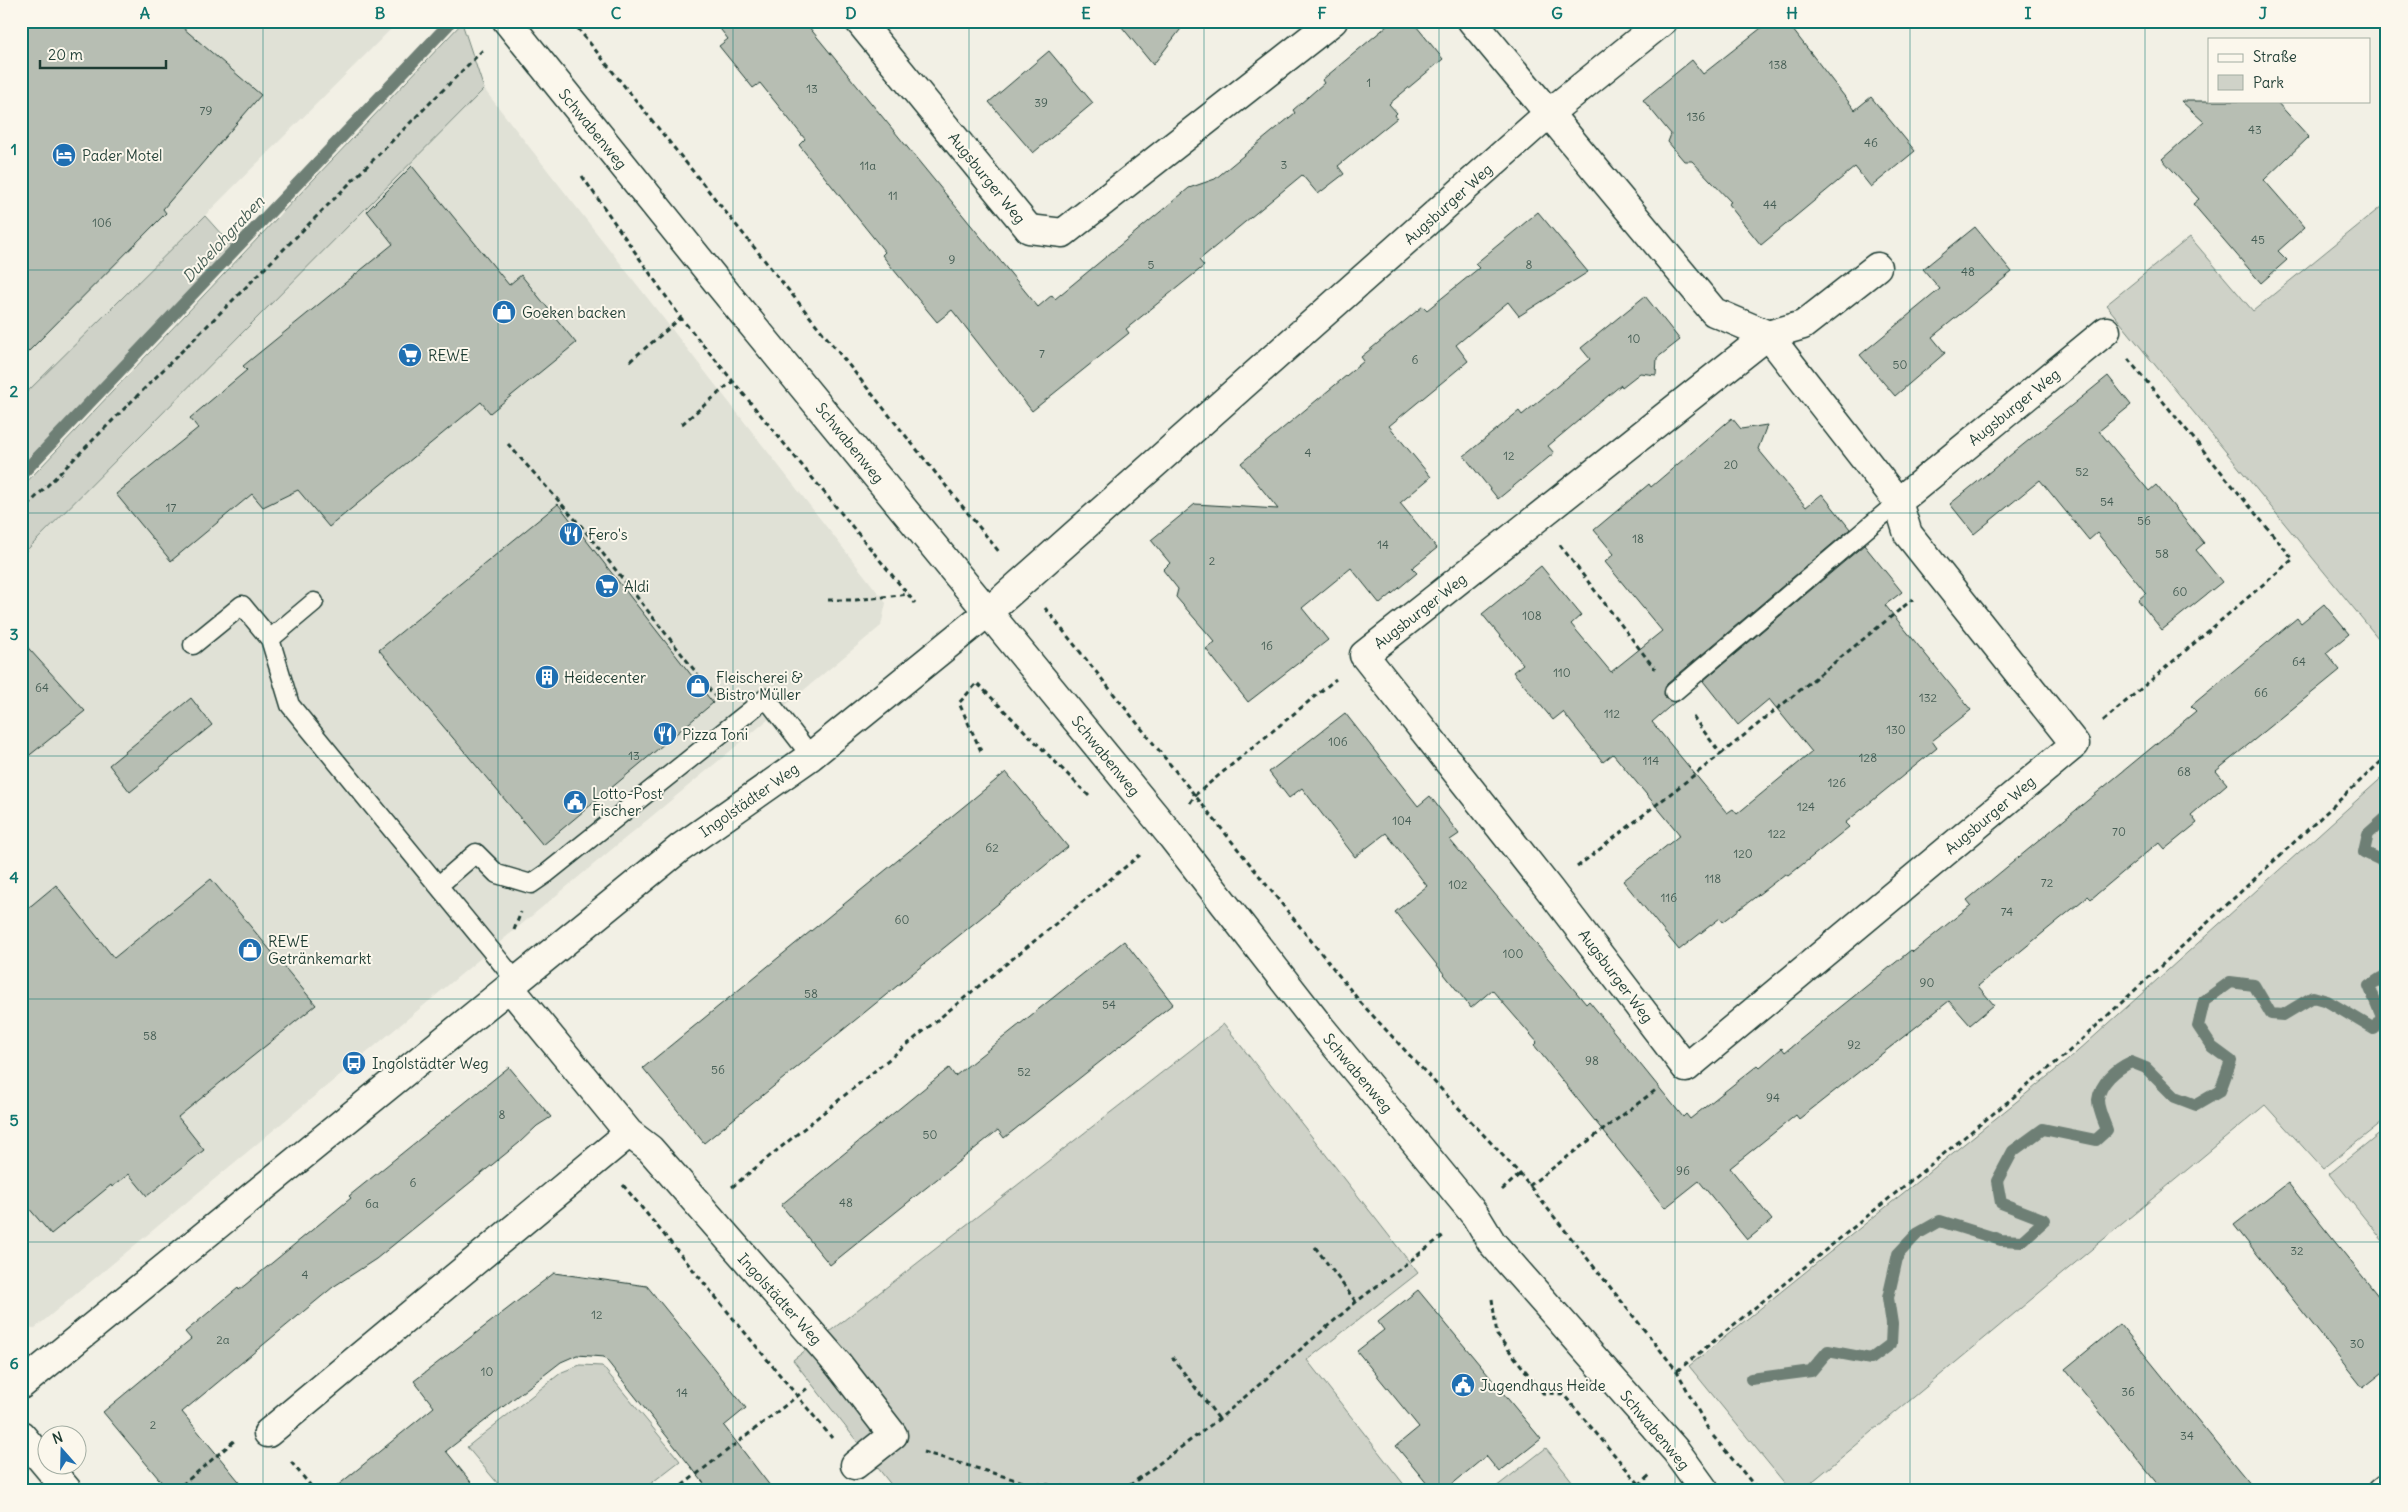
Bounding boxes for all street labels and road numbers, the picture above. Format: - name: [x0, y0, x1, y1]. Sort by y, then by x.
- street label: Schwabenweg: [555, 85, 631, 173]
- street label: Augsburger Weg: [944, 128, 1030, 228]
- street label: Augsburger Weg: [1400, 159, 1496, 249]
- street label: Augsburger Weg: [1964, 364, 2064, 450]
- street label: Schwabenweg: [812, 399, 888, 487]
- street label: Augsburger Weg: [1370, 569, 1470, 653]
- street label: Schwabenweg: [1068, 712, 1144, 800]
- street label: Ingolstädter Weg: [696, 759, 802, 841]
- street label: Augsburger Weg: [1941, 772, 2039, 858]
- street label: Augsburger Weg: [1575, 925, 1657, 1027]
- street label: Schwabenweg: [1319, 1029, 1397, 1117]
- street label: Ingolstädter Weg: [734, 1249, 826, 1349]
- street label: Schwabenweg: [1616, 1386, 1694, 1474]

